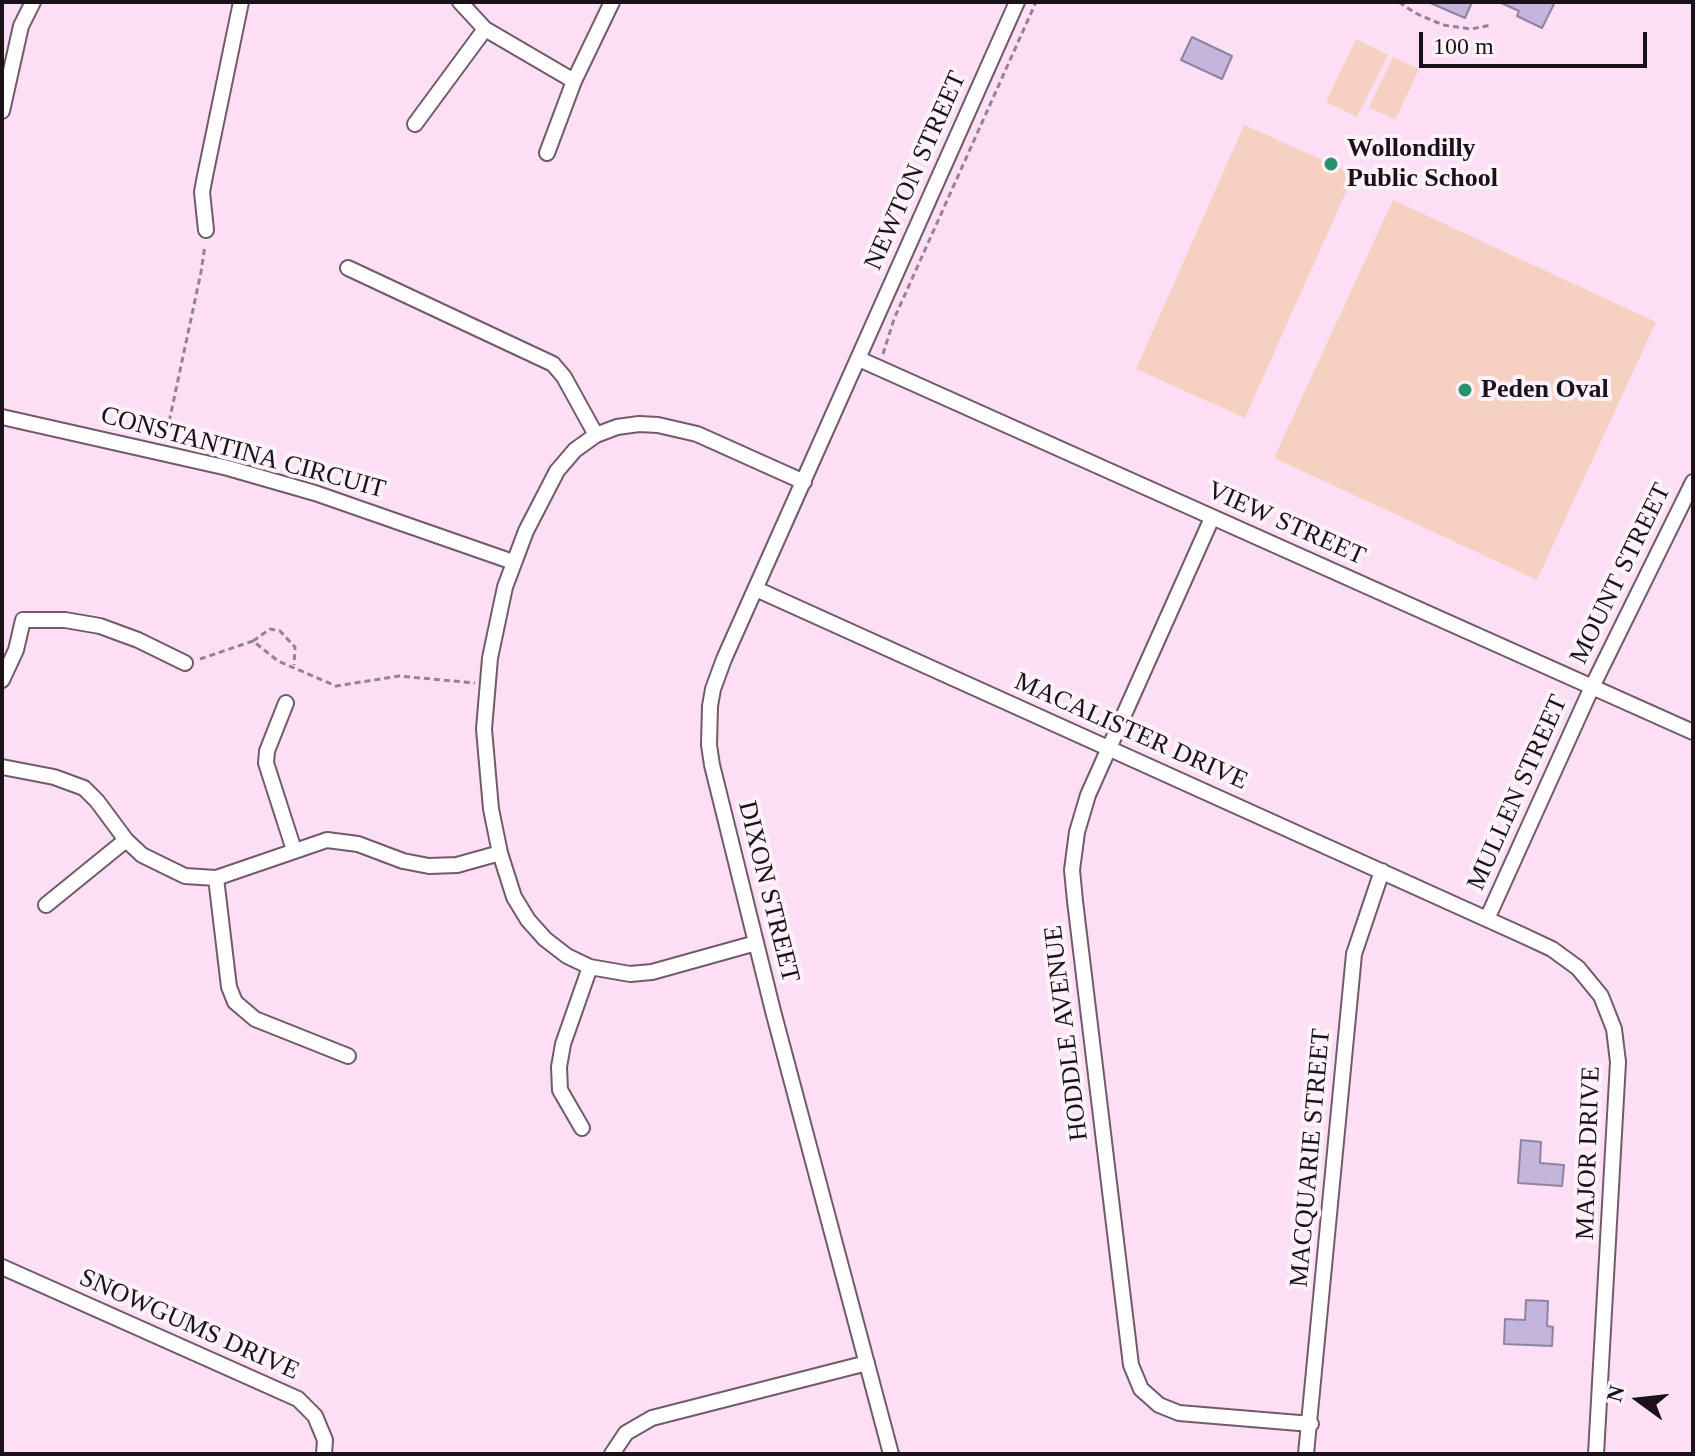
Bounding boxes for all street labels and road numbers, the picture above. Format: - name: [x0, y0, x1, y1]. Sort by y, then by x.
- street label: NEWTON STREET: [858, 67, 974, 275]
- street label: CONSTANTINA CIRCUIT: [97, 400, 389, 506]
- street label: VIEW STREET: [1202, 475, 1370, 573]
- street label: MOUNT STREET: [1564, 479, 1678, 669]
- street label: MACALISTER DRIVE: [1010, 666, 1252, 798]
- street label: MULLEN STREET: [1461, 691, 1575, 895]
- street label: DIXON STREET: [730, 798, 806, 986]
- street label: HODDLE AVENUE: [1038, 923, 1096, 1143]
- street label: MACQUARIE STREET: [1284, 1027, 1338, 1289]
- street label: MAJOR DRIVE: [1570, 1065, 1608, 1241]
- street label: SNOWGUMS DRIVE: [74, 1262, 304, 1388]

